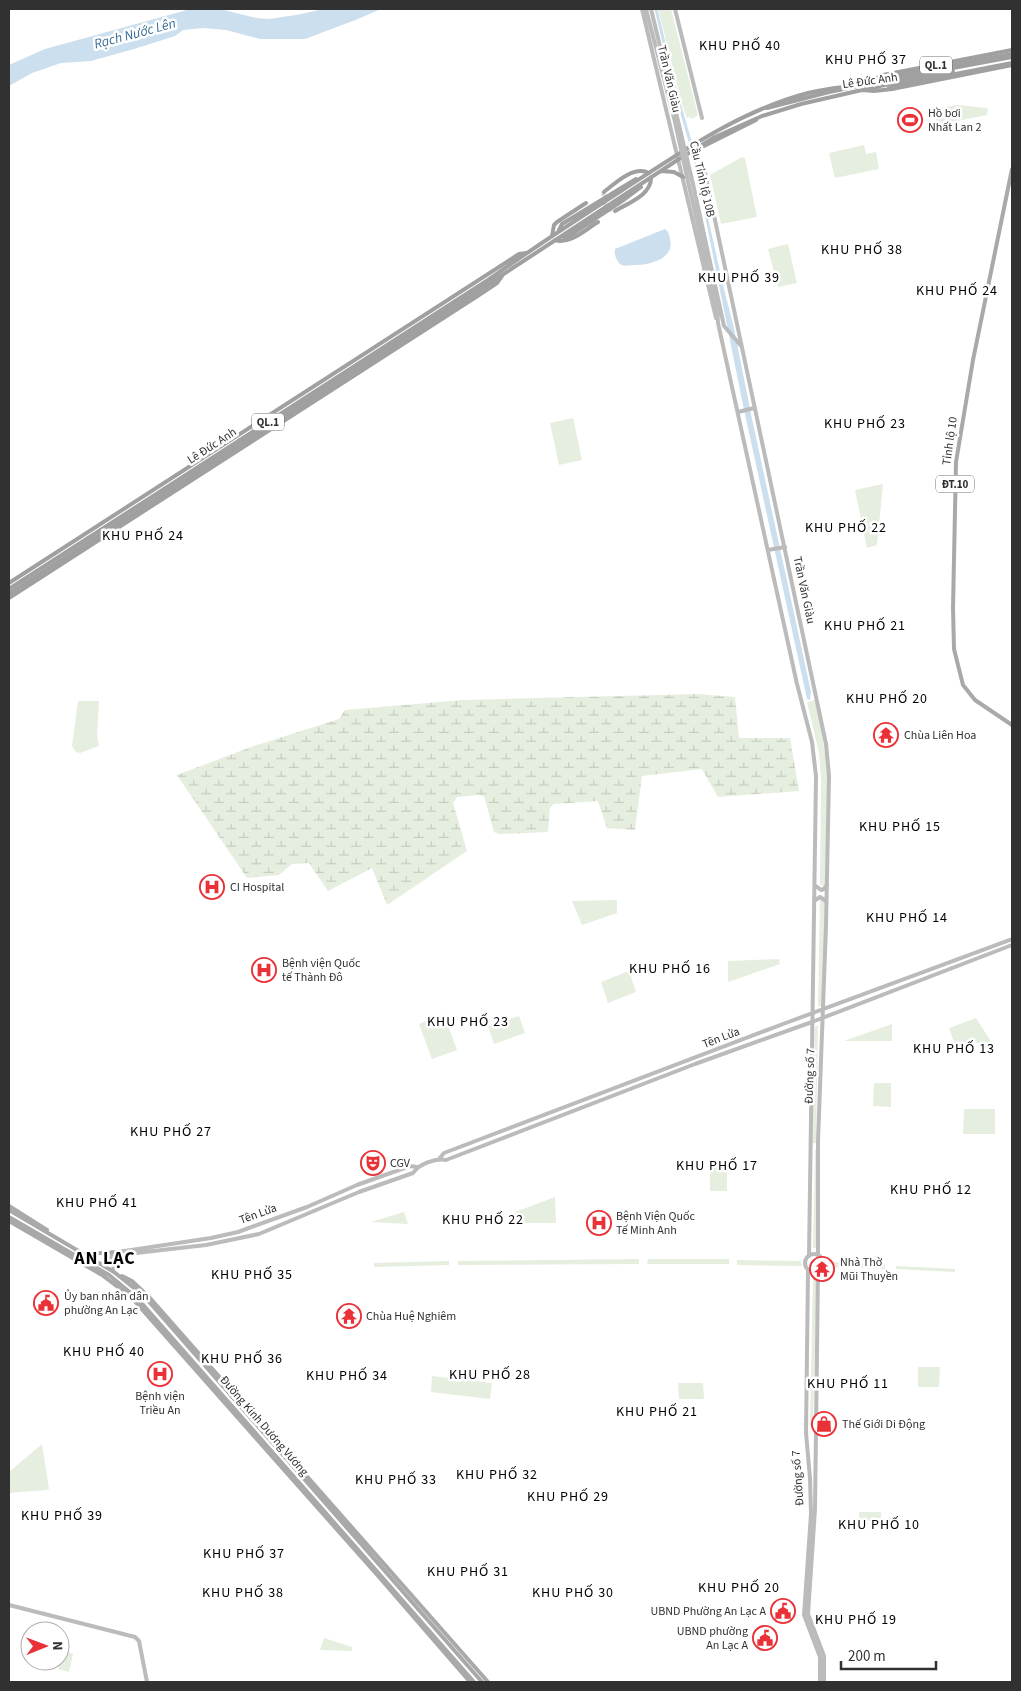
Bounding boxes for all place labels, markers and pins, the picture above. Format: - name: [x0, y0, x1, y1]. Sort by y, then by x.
- place label: Hồ bơi Nhất Lan 2: [928, 105, 981, 136]
- sports icon: Hồ bơi Nhất Lan 2: [897, 107, 923, 133]
- temple icon: Chùa Liên Hoa: [873, 722, 899, 748]
- place label: Chùa Liên Hoa: [904, 727, 976, 744]
- hospital icon: CI Hospital: [199, 874, 225, 900]
- place label: CI Hospital: [230, 879, 284, 896]
- place label: Bệnh viện Quốc tế Thành Đô: [282, 955, 361, 986]
- hospital icon: Bệnh viện Quốc tế Thành Đô: [251, 957, 277, 983]
- theatre icon: CGV: [360, 1150, 386, 1176]
- place label: CGV: [390, 1155, 411, 1172]
- place label: Bệnh Viện Quốc Tế Minh Anh: [616, 1208, 696, 1239]
- hospital icon: Bệnh Viện Quốc Tế Minh Anh: [586, 1210, 612, 1236]
- place label: Nhà Thờ Mũi Thuyền: [840, 1254, 898, 1285]
- temple icon: Nhà Thờ Mũi Thuyền: [809, 1256, 835, 1282]
- place label: Ủy ban nhân dân phường An Lạc: [64, 1288, 149, 1319]
- public building icon: Ủy ban nhân dân phường An Lạc: [33, 1290, 59, 1316]
- temple icon: Chùa Huệ Nghiêm: [336, 1303, 362, 1329]
- place label: Chùa Huệ Nghiêm: [366, 1308, 456, 1325]
- hospital icon: Bệnh viện Triều An: [147, 1361, 173, 1387]
- place label: Bệnh viện Triều An: [135, 1388, 185, 1419]
- shop icon: Thế Giới Di Động: [811, 1411, 837, 1437]
- place label: Thế Giới Di Động: [842, 1416, 925, 1433]
- public building icon: UBND Phường An Lạc A: [770, 1598, 796, 1624]
- place label: UBND Phường An Lạc A: [651, 1603, 766, 1620]
- place label: UBND phường An Lạc A: [677, 1623, 748, 1654]
- public building icon: UBND phường An Lạc A: [752, 1625, 778, 1651]

